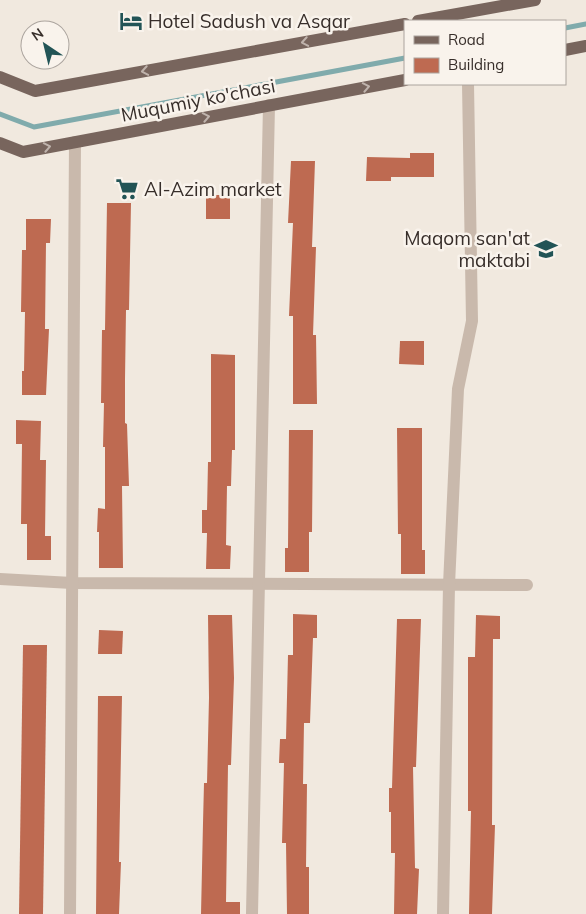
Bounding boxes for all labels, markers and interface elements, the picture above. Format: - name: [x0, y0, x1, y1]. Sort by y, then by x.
- hotel icon: Hotel Sadush va Asqar: [118, 8, 144, 34]
- place label: Hotel Sadush va Asqar: [148, 9, 350, 33]
- north arrow: [20, 20, 70, 70]
- legend: [404, 20, 566, 85]
- text: N: [28, 24, 47, 45]
- text: Road: [448, 30, 485, 49]
- one-way arrow: [301, 36, 310, 46]
- text: Building: [448, 55, 504, 74]
- one-way arrow: [141, 65, 150, 75]
- street label: Muqumiy ko'chasi: [119, 73, 277, 127]
- one-way arrow: [362, 83, 370, 93]
- one-way arrow: [202, 113, 211, 123]
- one-way arrow: [42, 142, 51, 153]
- supermarket icon: Al-Azim market: [114, 176, 140, 202]
- place label: Al-Azim market: [144, 177, 282, 201]
- place label: Maqom san'at maktabi: [404, 226, 530, 272]
- school or university icon: Maqom san'at maktabi: [533, 236, 559, 262]

